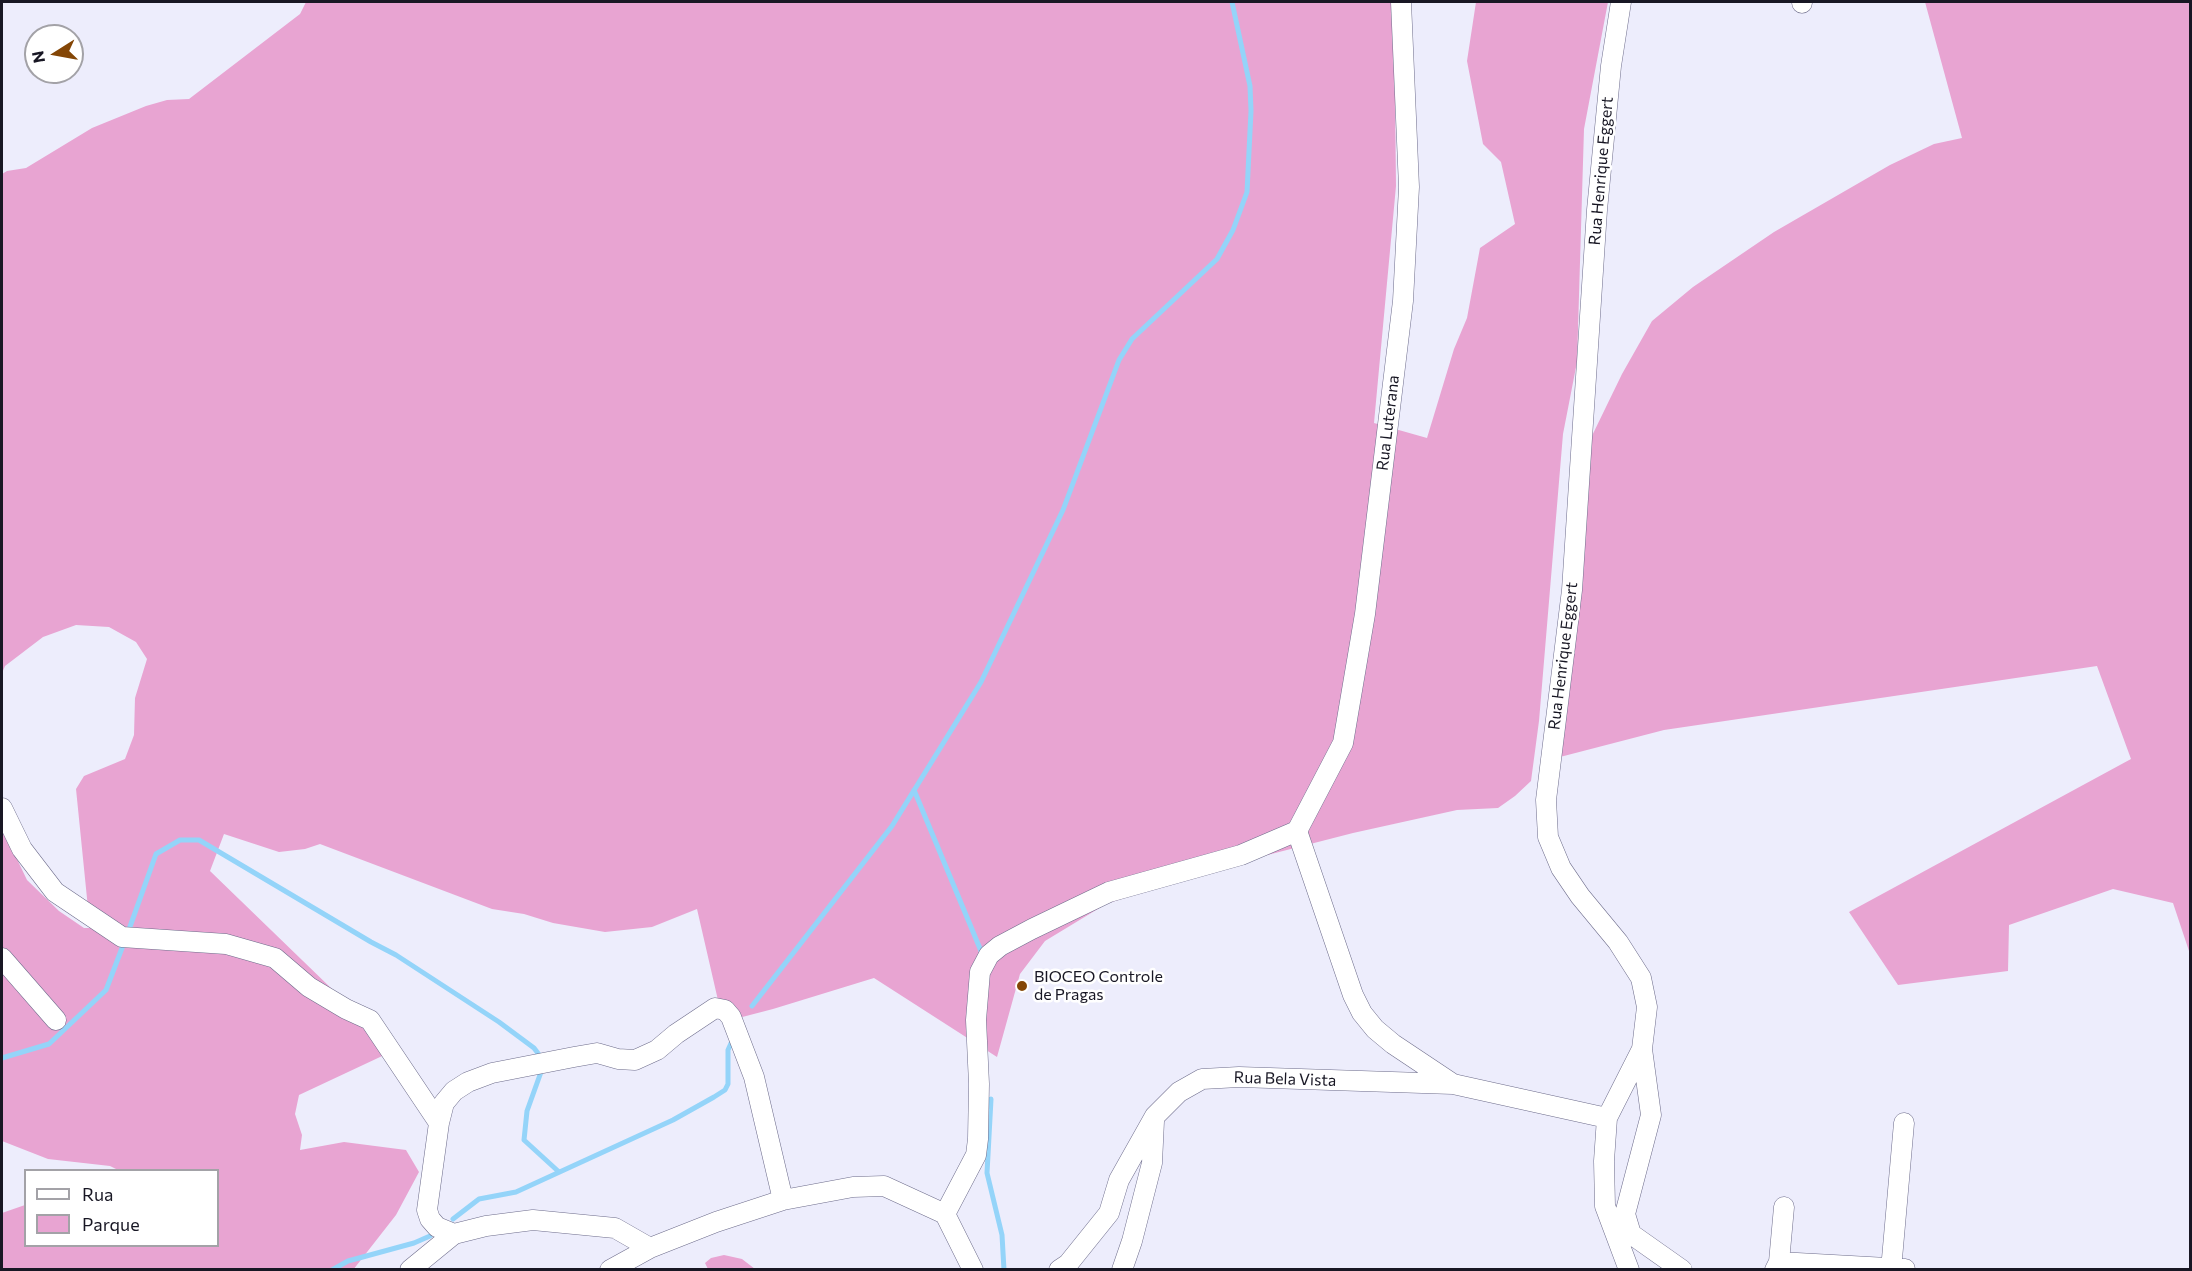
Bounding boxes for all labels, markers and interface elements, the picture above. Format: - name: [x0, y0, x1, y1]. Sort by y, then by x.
- north arrow: [24, 24, 84, 84]
- text: N: [27, 49, 48, 65]
- street label: Rua Henrique Eggert: [1585, 96, 1617, 246]
- street label: Rua Luterana: [1373, 374, 1403, 472]
- street label: Rua Henrique Eggert: [1544, 581, 1582, 731]
- place label: BIOCEO Controle de Pragas: [1034, 967, 1163, 1005]
- marker: BIOCEO Controle de Pragas: [1015, 979, 1029, 993]
- street label: Rua Bela Vista: [1233, 1068, 1337, 1090]
- legend: [24, 1169, 219, 1247]
- text: Rua: [82, 1183, 113, 1205]
- text: Parque: [82, 1213, 140, 1235]

